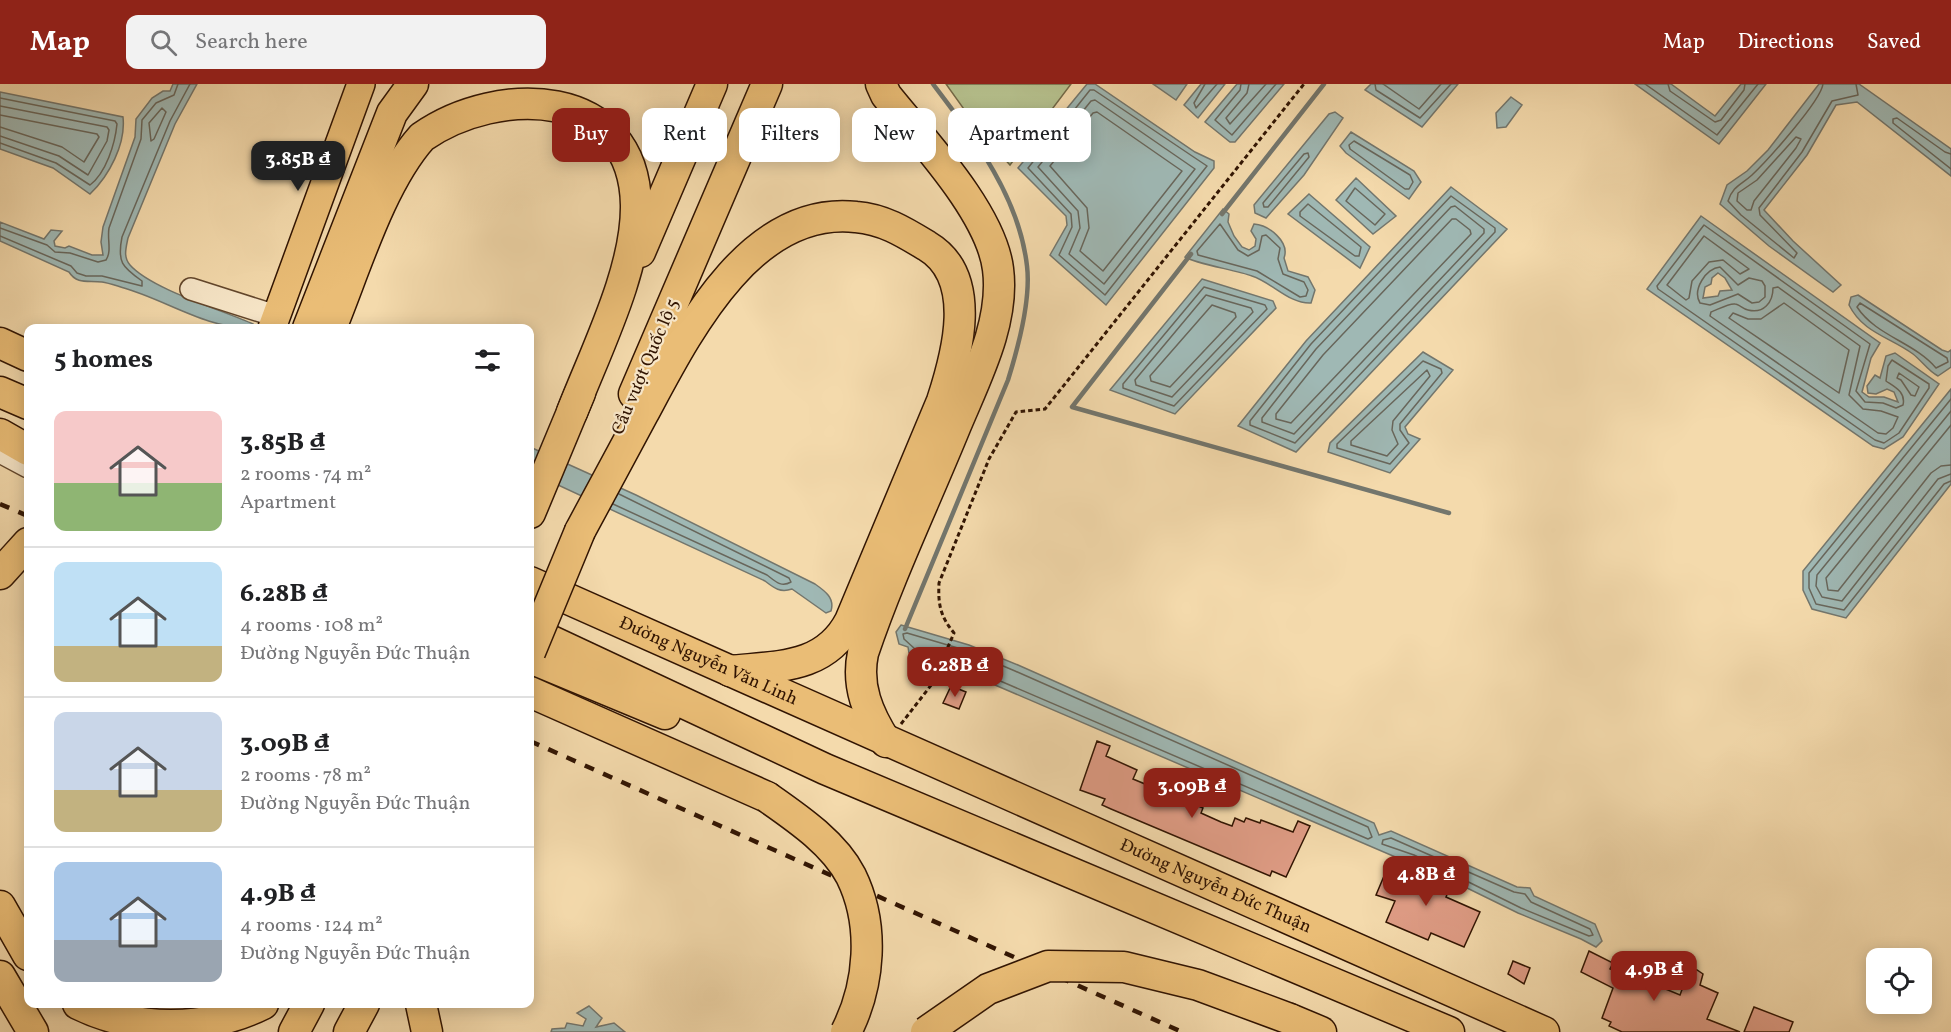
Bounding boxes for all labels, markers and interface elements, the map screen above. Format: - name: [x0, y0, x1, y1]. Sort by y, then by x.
- search box: [126, 15, 546, 69]
- text: Map: [30, 23, 90, 62]
- icon: search: [147, 26, 180, 59]
- text: Search here: [195, 27, 308, 58]
- text: Map: [1663, 28, 1705, 57]
- text: Directions: [1738, 28, 1834, 57]
- text: Saved: [1867, 28, 1921, 57]
- chip: Buy: [552, 108, 630, 162]
- chip: Rent: [642, 108, 727, 162]
- chip: Filters: [739, 108, 840, 162]
- chip: New: [852, 108, 936, 162]
- chip: Apartment: [948, 108, 1091, 162]
- pin: 3.85B ₫: [243, 141, 353, 192]
- text: 3.85B ₫: [265, 146, 331, 174]
- street label: Cầu vượt Quốc lộ 5: [606, 295, 686, 439]
- text: 5 homes: [54, 342, 153, 378]
- icon: filters: [471, 344, 504, 377]
- text: 3.85B ₫: [240, 425, 325, 461]
- icon: home: [102, 435, 174, 507]
- text: 2 rooms · 74 m²: [240, 461, 371, 489]
- text: Apartment: [240, 489, 336, 517]
- text: 6.28B ₫: [240, 576, 328, 612]
- icon: home: [102, 586, 174, 658]
- street label: Đường Nguyễn Văn Linh: [615, 610, 802, 712]
- text: 4 rooms · 108 m²: [240, 612, 383, 640]
- text: Đường Nguyễn Đức Thuận: [240, 640, 470, 668]
- pin: 6.28B ₫: [900, 647, 1010, 698]
- text: 6.28B ₫: [921, 652, 989, 680]
- text: 3.09B ₫: [240, 726, 330, 762]
- icon: home: [102, 736, 174, 808]
- text: 2 rooms · 78 m²: [240, 762, 371, 790]
- pin: 3.09B ₫: [1137, 768, 1247, 819]
- text: 3.09B ₫: [1158, 773, 1226, 801]
- text: Đường Nguyễn Đức Thuận: [240, 790, 470, 818]
- street label: Đường Nguyễn Đức Thuận: [1116, 833, 1316, 940]
- pin: 4.8B ₫: [1377, 856, 1475, 907]
- text: 4.8B ₫: [1397, 861, 1455, 889]
- text: 4.9B ₫: [240, 876, 316, 912]
- icon: home: [102, 886, 174, 958]
- text: 4 rooms · 124 m²: [240, 912, 383, 940]
- text: Đường Nguyễn Đức Thuận: [240, 940, 470, 968]
- map controls: [1866, 948, 1932, 1014]
- button: locate: [1866, 948, 1932, 1014]
- pin: 4.9B ₫: [1605, 951, 1703, 1002]
- text: 4.9B ₫: [1625, 956, 1683, 984]

